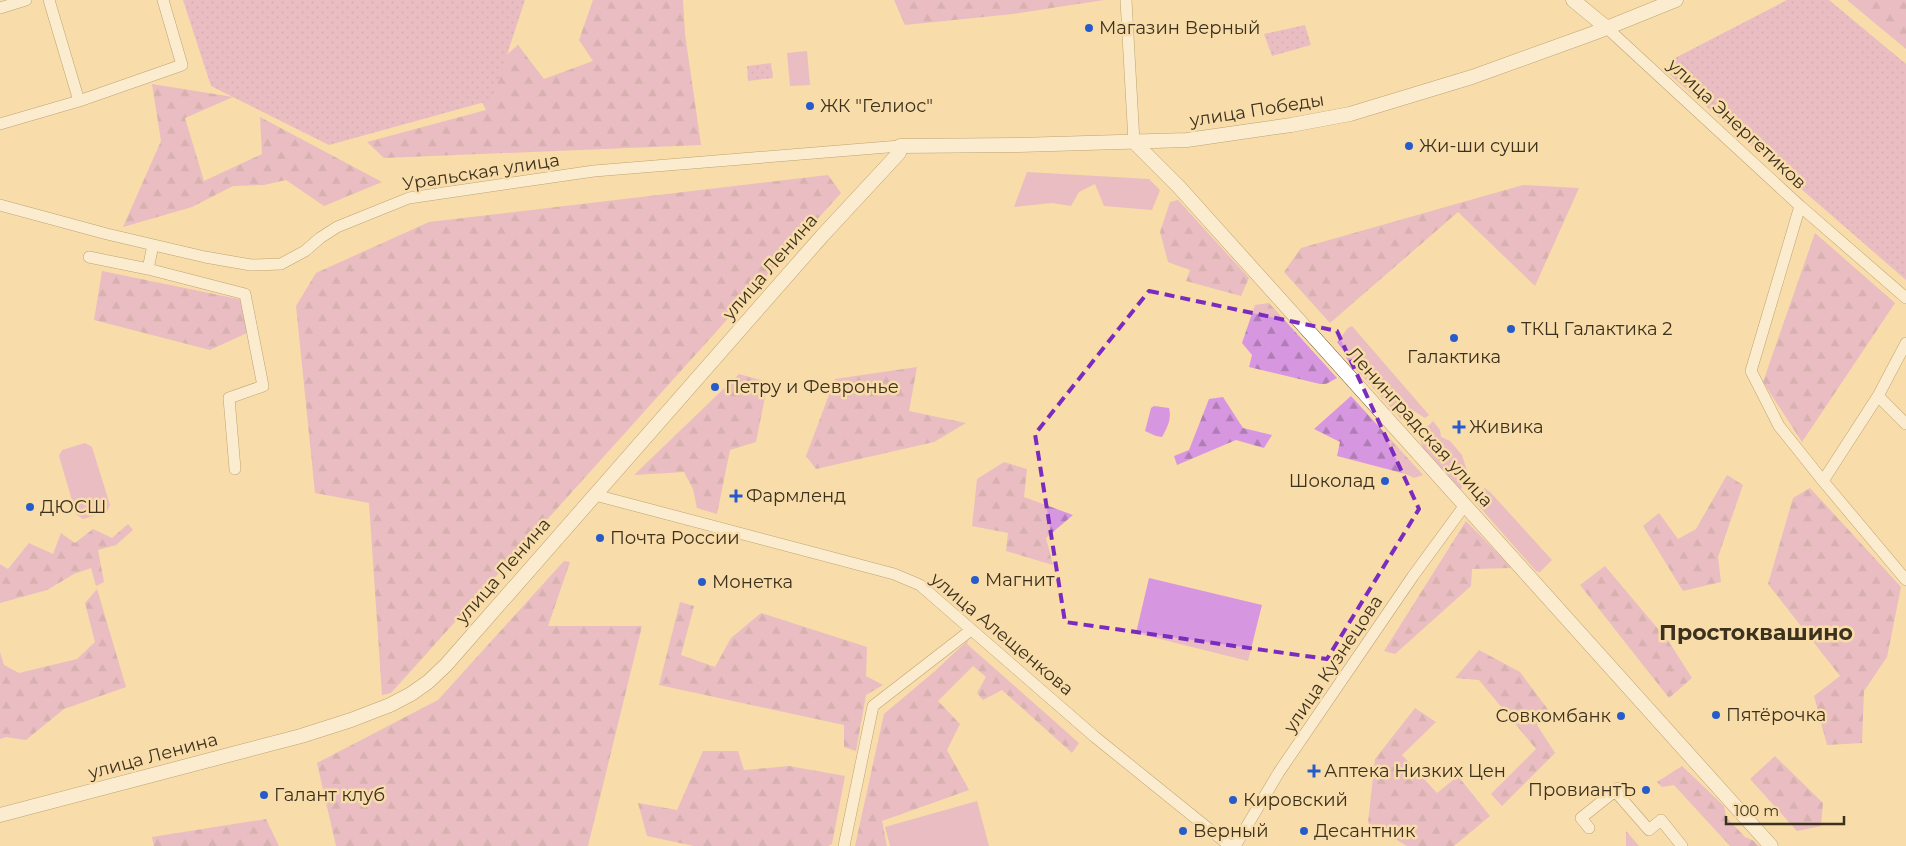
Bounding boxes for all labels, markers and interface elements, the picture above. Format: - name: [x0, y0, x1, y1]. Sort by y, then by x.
- place label: Магазин Верный: [1099, 17, 1260, 39]
- marker: Магазин Верный: [1083, 22, 1095, 34]
- street label: улица Энергетиков: [1662, 53, 1811, 194]
- street label: улица Победы: [1187, 89, 1326, 132]
- place label: ЖК "Гелиос": [820, 95, 933, 117]
- marker: ЖК "Гелиос": [804, 100, 816, 112]
- place label: Жи-ши суши: [1419, 135, 1539, 157]
- marker: Жи-ши суши: [1403, 140, 1415, 152]
- street label: Уральская улица: [401, 149, 561, 195]
- street label: улица Ленина: [717, 209, 822, 325]
- place label: ТКЦ Галактика 2: [1521, 318, 1672, 340]
- marker: ТКЦ Галактика 2: [1505, 323, 1517, 335]
- marker: Галактика: [1448, 332, 1460, 344]
- street label: Ленинградская улица: [1342, 342, 1498, 512]
- place label: Галактика: [1407, 346, 1501, 368]
- place label: Петру и Февронье: [725, 376, 899, 398]
- marker: Петру и Февронье: [709, 381, 721, 393]
- place label: Живика: [1469, 416, 1544, 438]
- marker: Живика: [1453, 421, 1465, 433]
- place label: Шоколад: [1289, 470, 1375, 492]
- marker: Шоколад: [1379, 475, 1391, 487]
- place label: Фармленд: [746, 485, 846, 507]
- marker: Фармленд: [730, 490, 742, 502]
- place label: ДЮСШ: [40, 496, 107, 518]
- marker: ДЮСШ: [24, 501, 36, 513]
- street label: улица Ленина: [450, 513, 555, 629]
- place label: Почта России: [610, 527, 740, 549]
- marker: Почта России: [594, 532, 606, 544]
- street label: улица Алещенкова: [925, 567, 1078, 700]
- place label: Магнит: [985, 569, 1055, 591]
- place label: Монетка: [712, 571, 793, 593]
- marker: Магнит: [969, 574, 981, 586]
- marker: Монетка: [696, 576, 708, 588]
- street label: улица Кузнецова: [1278, 591, 1387, 738]
- district label: Простоквашино: [1659, 619, 1853, 646]
- place label: Пятёрочка: [1726, 704, 1826, 726]
- place label: Совкомбанк: [1495, 705, 1612, 727]
- marker: Пятёрочка: [1710, 709, 1722, 721]
- marker: Совкомбанк: [1615, 710, 1627, 722]
- street label: улица Ленина: [85, 728, 220, 784]
- place label: Аптека Низких Цен: [1324, 760, 1506, 782]
- marker: Аптека Низких Цен: [1308, 765, 1320, 777]
- place label: ПровиантЪ: [1528, 779, 1636, 801]
- place label: Галант клуб: [274, 784, 385, 806]
- marker: ПровиантЪ: [1640, 784, 1652, 796]
- marker: Галант клуб: [258, 789, 270, 801]
- place label: Кировский: [1243, 789, 1348, 811]
- marker: Кировский: [1227, 794, 1239, 806]
- scale bar: [1726, 794, 1844, 826]
- text: 100 m: [1734, 801, 1779, 820]
- place label: Верный: [1193, 820, 1269, 842]
- place label: Десантник: [1314, 820, 1416, 842]
- marker: Верный: [1177, 825, 1189, 837]
- marker: Десантник: [1298, 825, 1310, 837]

